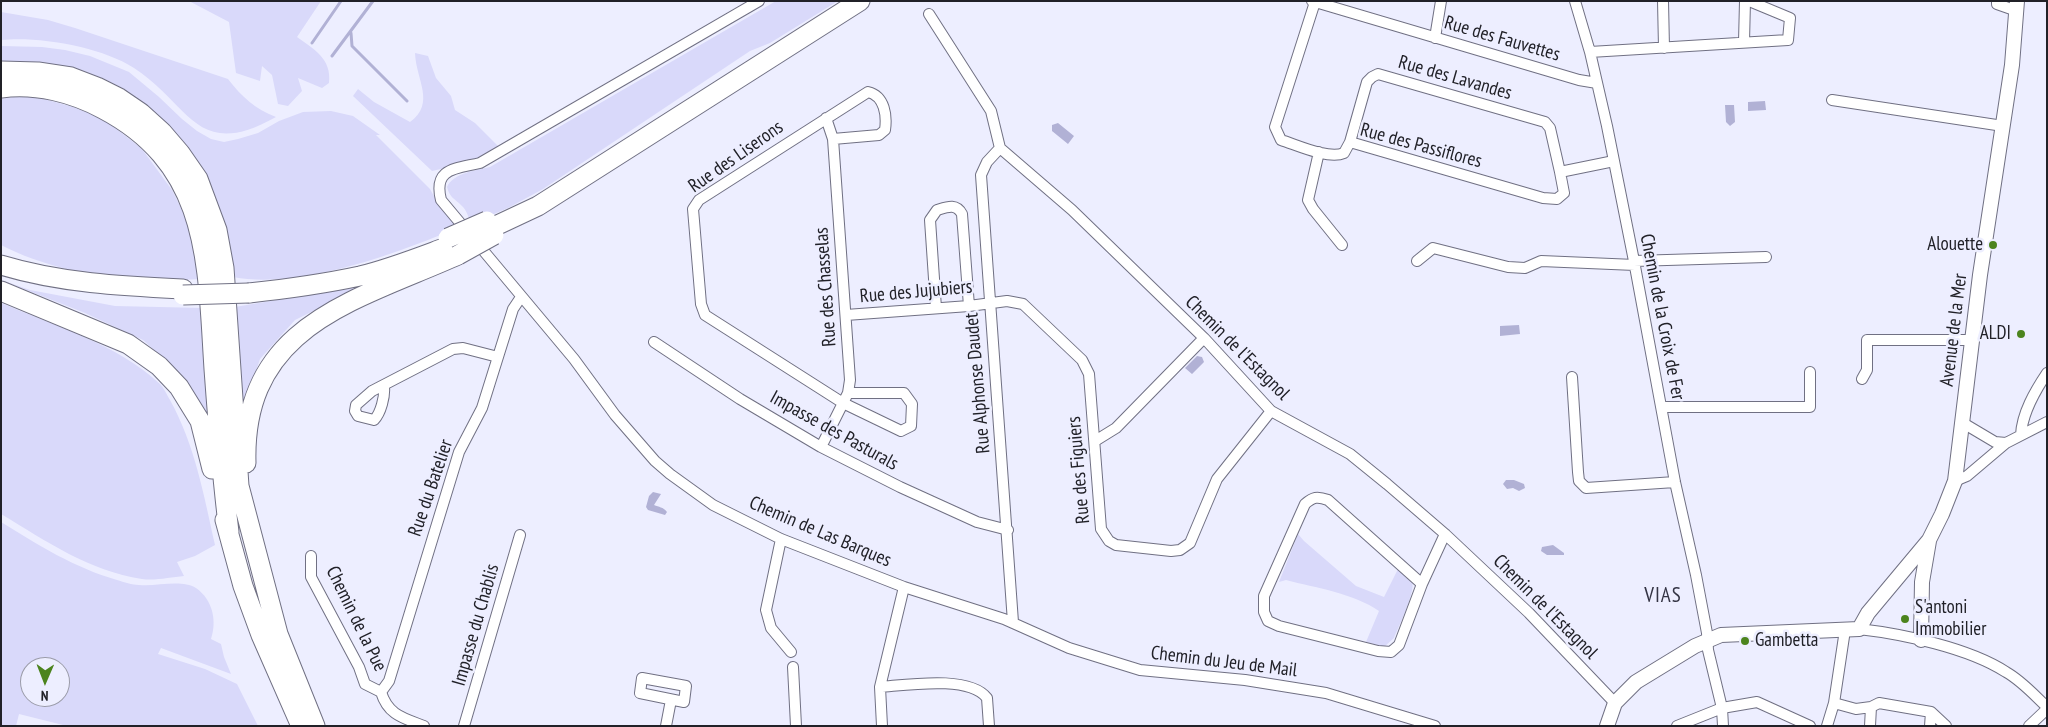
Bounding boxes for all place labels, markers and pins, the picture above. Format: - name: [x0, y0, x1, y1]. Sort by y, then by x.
- place label: Alouette: [1927, 234, 1983, 256]
- marker: Alouette: [1987, 239, 1999, 251]
- place label: ALDI: [1980, 323, 2011, 345]
- marker: ALDI: [2015, 328, 2027, 340]
- place label: S'antoni Immobilier: [1915, 597, 1986, 641]
- marker: S'antoni Immobilier: [1899, 613, 1911, 625]
- place label: Gambetta: [1755, 630, 1818, 652]
- marker: Gambetta: [1739, 635, 1751, 647]

